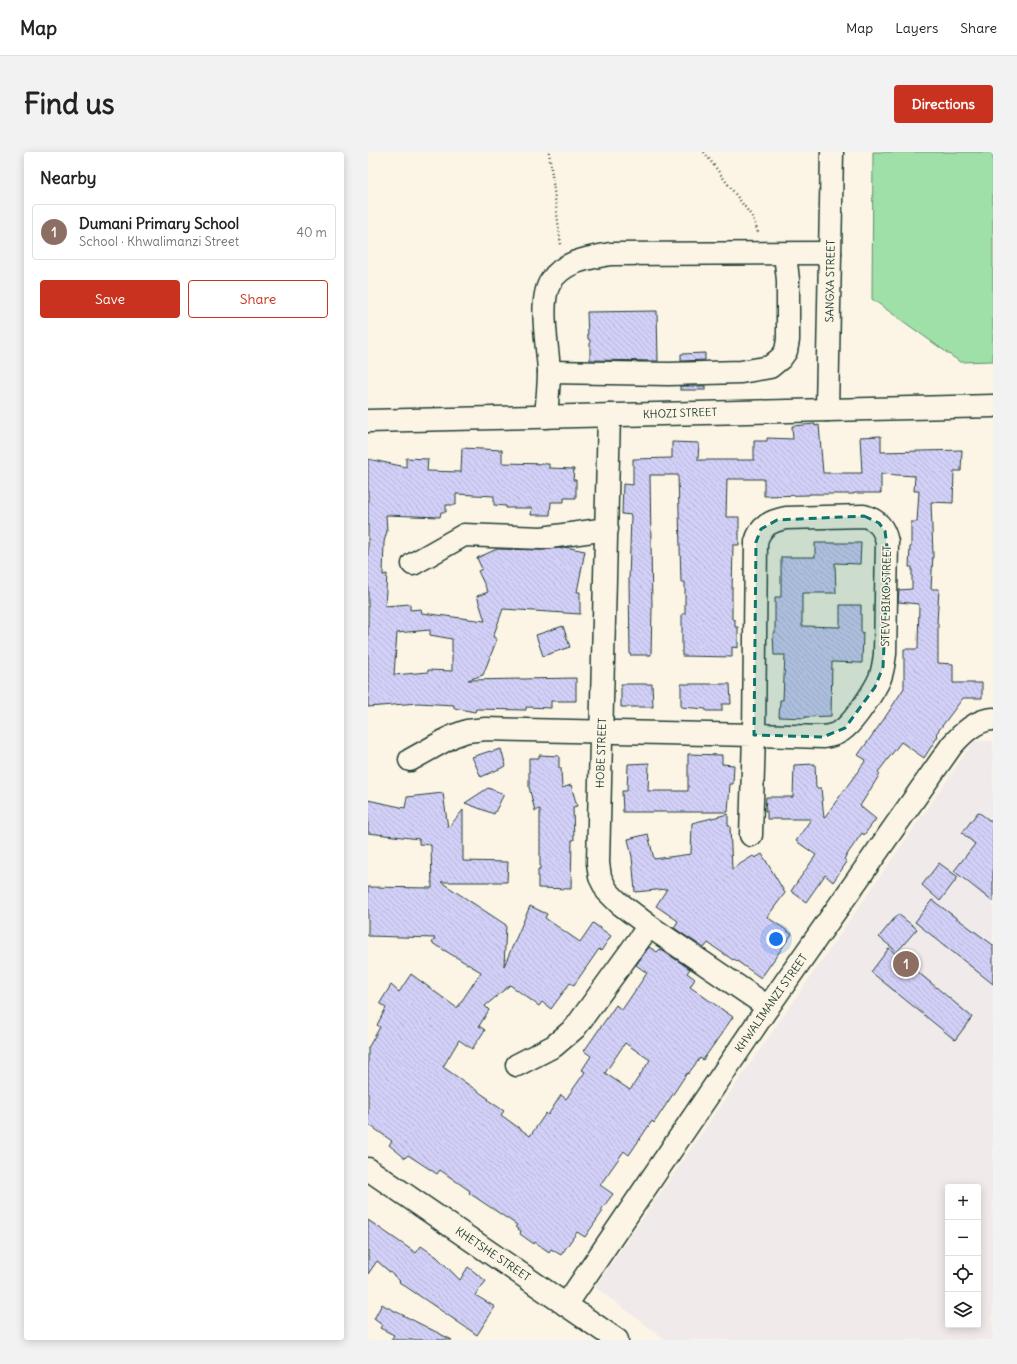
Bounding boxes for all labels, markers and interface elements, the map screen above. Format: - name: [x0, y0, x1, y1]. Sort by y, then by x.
- text: Map: [20, 16, 57, 40]
- text: Map: [846, 19, 873, 37]
- text: Layers: [895, 19, 938, 37]
- text: Share: [960, 19, 997, 37]
- button: Directions: [894, 85, 993, 123]
- text: Find us: [24, 86, 115, 122]
- text: Nearby: [40, 167, 96, 189]
- text: Dumani Primary School: [79, 214, 239, 233]
- text: 1: [51, 224, 57, 241]
- text: 40 m: [296, 224, 327, 241]
- text: School · Khwalimanzi Street: [79, 233, 239, 250]
- street label: SANGXA STREET: [822, 239, 838, 322]
- button: Save: [40, 280, 180, 318]
- button: Share: [188, 280, 328, 318]
- street label: KHOZI STREET: [643, 405, 718, 421]
- street label: STEVE BIKO STREET: [878, 545, 894, 647]
- street label: HOBE STREET: [593, 717, 609, 788]
- your location: [766, 929, 786, 949]
- pin: 1: [893, 949, 919, 979]
- street label: KHWALIMANZI STREET: [732, 951, 810, 1055]
- map controls: [945, 1184, 981, 1328]
- button: +: [945, 1184, 981, 1220]
- button: −: [945, 1220, 981, 1256]
- street label: KHETSHE STREET: [453, 1224, 533, 1284]
- button: locate: [945, 1256, 981, 1292]
- button: layers: [945, 1292, 981, 1328]

